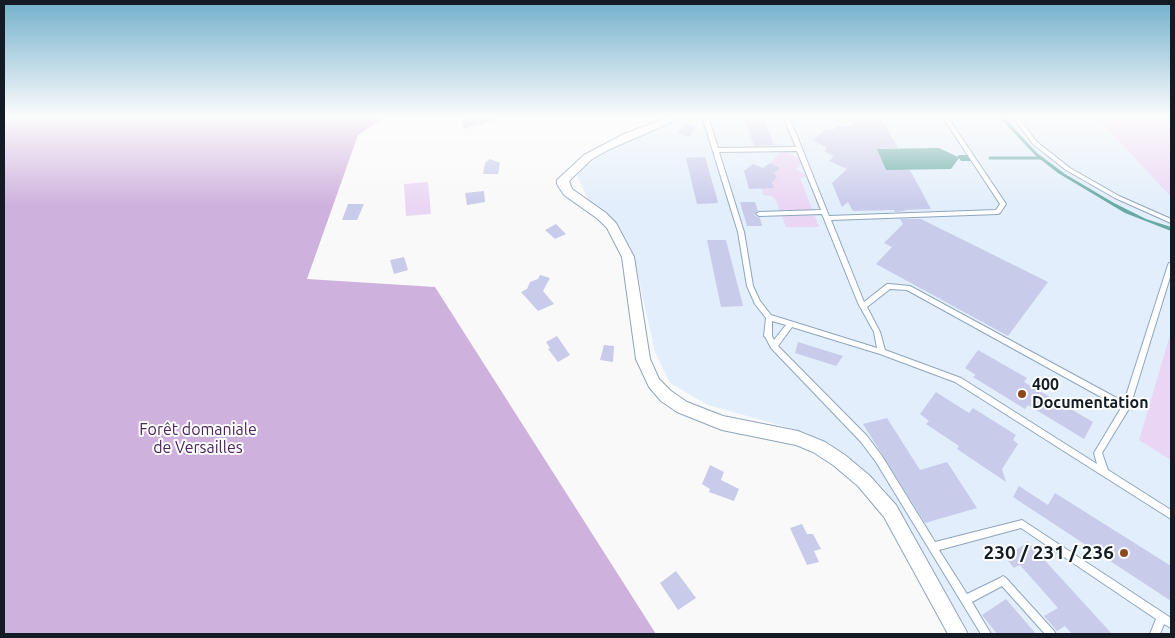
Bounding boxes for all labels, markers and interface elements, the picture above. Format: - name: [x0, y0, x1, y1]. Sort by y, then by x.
- place label: 400 Documentation: [1032, 375, 1149, 413]
- marker: 400 Documentation: [1016, 388, 1028, 400]
- park label: Forêt domaniale de Versailles: [139, 420, 257, 458]
- place label: 230 / 231 / 236: [984, 542, 1114, 564]
- marker: 230 / 231 / 236: [1118, 547, 1130, 559]

